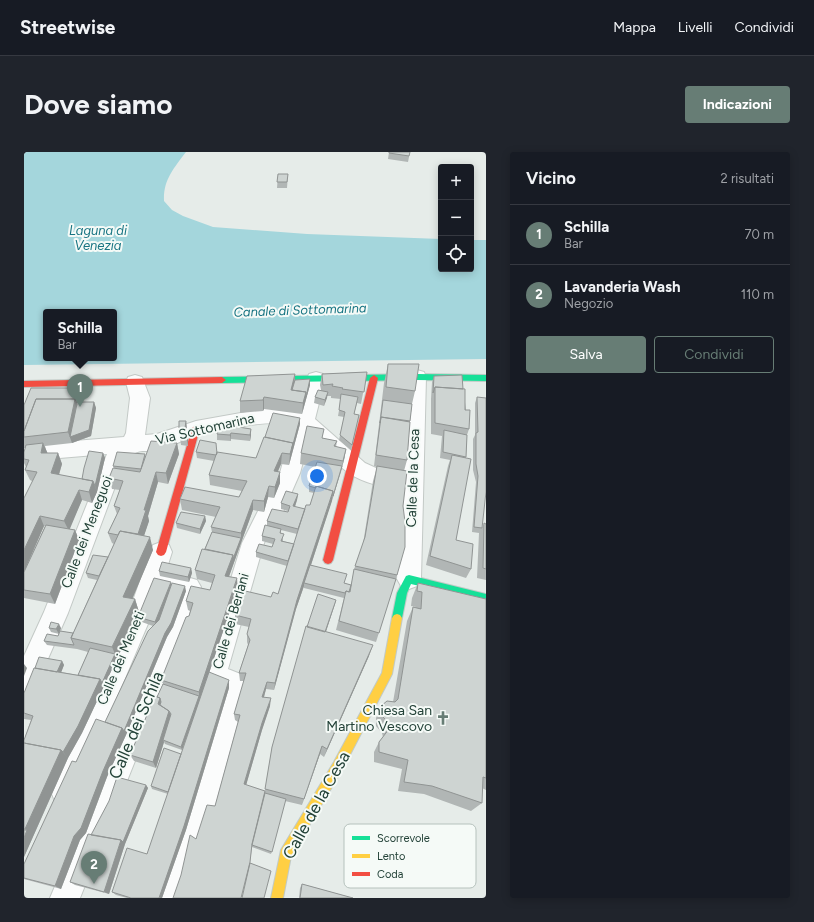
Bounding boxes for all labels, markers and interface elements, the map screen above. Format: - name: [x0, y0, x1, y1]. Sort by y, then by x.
- text: Streetwise: [20, 16, 115, 39]
- text: Mappa: [613, 19, 656, 36]
- text: Livelli: [678, 19, 713, 36]
- text: Condividi: [735, 19, 794, 36]
- button: Indicazioni: [685, 86, 790, 123]
- text: Dove siamo: [24, 87, 173, 121]
- map controls: [438, 164, 474, 272]
- button: +: [438, 164, 474, 200]
- text: Vicino: [526, 168, 576, 188]
- text: 2 risultati: [720, 171, 774, 186]
- button: −: [438, 200, 474, 236]
- text: Schilla: [564, 218, 609, 236]
- water label: Laguna di Venezia: [69, 223, 128, 253]
- text: 1: [536, 227, 542, 242]
- text: 70 m: [744, 227, 774, 242]
- button: locate: [438, 236, 474, 272]
- text: Bar: [564, 236, 583, 251]
- text: Lavanderia Wash: [564, 278, 681, 296]
- text: 2: [535, 287, 543, 302]
- text: 110 m: [741, 287, 774, 302]
- text: Negozio: [564, 296, 613, 311]
- water label: Canale di Sottomarina: [233, 300, 367, 320]
- popup: [43, 309, 117, 361]
- text: Schilla: [57, 319, 103, 337]
- button: Salva: [526, 336, 646, 373]
- button: Condividi: [654, 336, 774, 373]
- text: Bar: [57, 337, 76, 352]
- pin: 1: [67, 374, 93, 407]
- street label: Via Sottomarina: [154, 409, 256, 449]
- street label: Calle de la Cesa: [403, 428, 423, 528]
- your location: [307, 466, 327, 486]
- street label: Calle dei Meneguoi: [58, 473, 116, 591]
- street label: Calle dei Berlani: [209, 571, 253, 671]
- street label: Calle dei Meneti: [94, 608, 148, 708]
- street label: Calle dei Schila: [104, 668, 168, 782]
- place label: Chiesa San Martino Vescovo: [326, 702, 432, 735]
- church icon: Chiesa San Martino Vescovo: [435, 710, 451, 726]
- street label: Calle de la Cesa: [278, 748, 354, 862]
- legend: [344, 824, 476, 888]
- text: Scorrevole: [377, 832, 430, 845]
- text: Lento: [377, 850, 405, 863]
- pin: 2: [81, 851, 107, 884]
- text: Coda: [377, 868, 403, 881]

